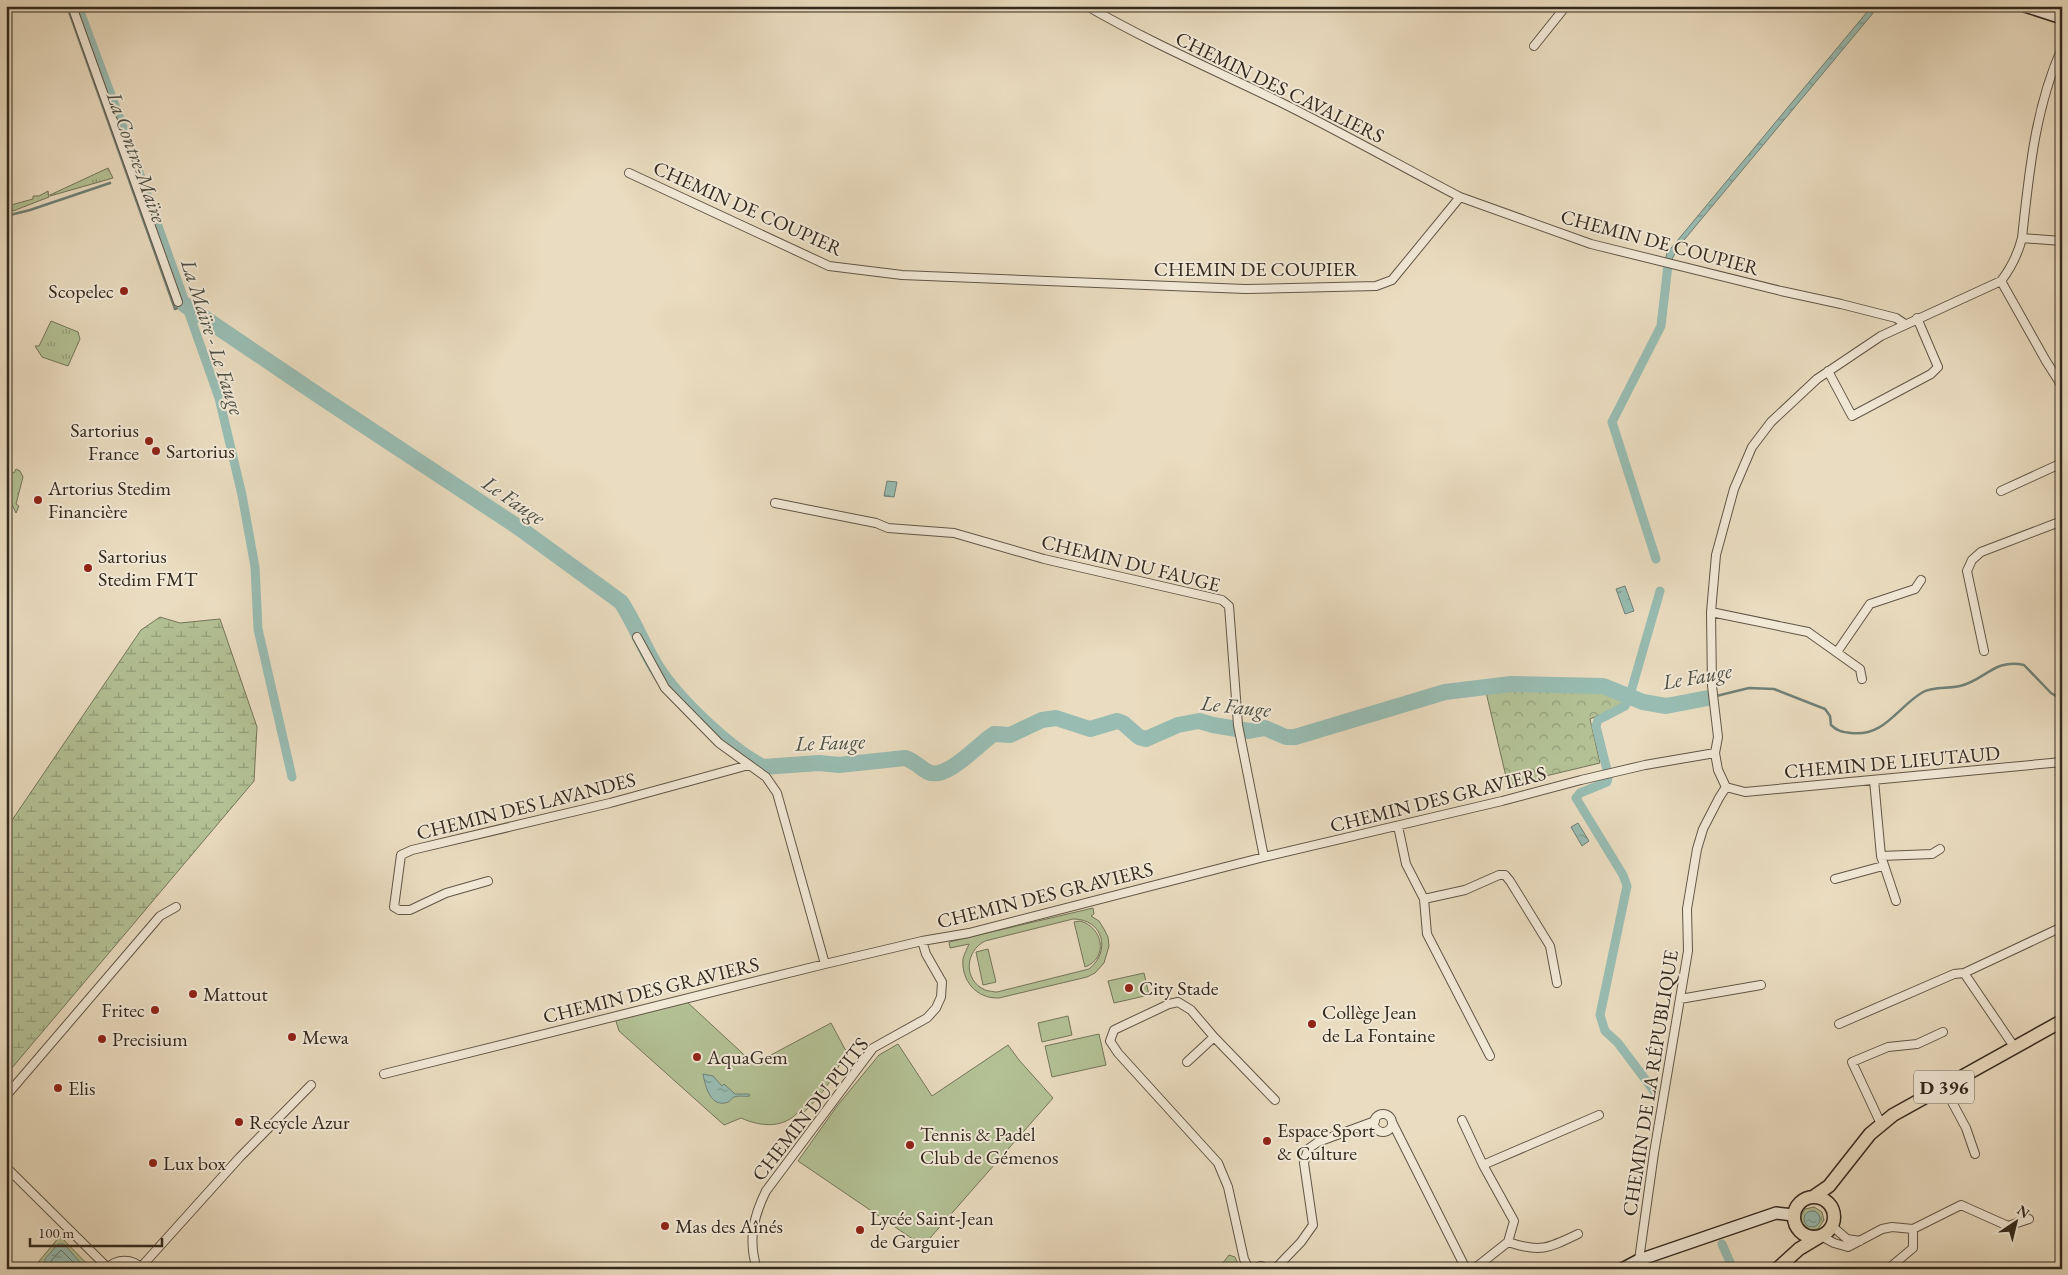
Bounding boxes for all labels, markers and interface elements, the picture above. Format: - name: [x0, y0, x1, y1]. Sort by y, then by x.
- street label: CHEMIN DES CAVALIERS: [1171, 25, 1389, 149]
- water label: La Contre-Maïre: [100, 87, 174, 227]
- street label: CHEMIN DE COUPIER: [649, 155, 847, 262]
- street label: CHEMIN DE COUPIER: [1558, 203, 1763, 281]
- water label: La Maïre - Le Fauge: [175, 255, 251, 419]
- street label: CHEMIN DE COUPIER: [1154, 256, 1359, 282]
- place label: Scopelec: [48, 278, 114, 304]
- marker: Scopelec: [118, 285, 130, 297]
- place label: Sartorius France: [70, 417, 139, 466]
- marker: Sartorius France: [143, 435, 155, 447]
- place label: Sartorius: [166, 438, 235, 464]
- marker: Sartorius: [150, 445, 162, 457]
- water label: Le Fauge: [477, 469, 551, 531]
- place label: Artorius Stedim Financière: [47, 475, 171, 524]
- marker: Artorius Stedim Financière: [32, 494, 44, 506]
- street label: CHEMIN DU FAUGE: [1039, 528, 1223, 598]
- place label: Sartorius Stedim FMT: [98, 543, 198, 592]
- marker: Sartorius Stedim FMT: [82, 562, 94, 574]
- water label: Le Fauge: [1659, 656, 1735, 696]
- water label: Le Fauge: [1199, 689, 1273, 723]
- water label: Le Fauge: [793, 727, 866, 757]
- street label: CHEMIN DE LIEUTAUD: [1783, 740, 2001, 784]
- street label: CHEMIN DES GRAVIERS: [1327, 760, 1549, 838]
- street label: CHEMIN DES LAVANDES: [414, 766, 638, 846]
- street label: CHEMIN DES GRAVIERS: [934, 856, 1156, 934]
- street label: CHEMIN DE LA RÉPUBLIQUE: [1616, 948, 1684, 1218]
- street label: CHEMIN DES GRAVIERS: [540, 951, 762, 1029]
- place label: City Stade: [1139, 975, 1219, 1001]
- place label: Mattout: [203, 981, 269, 1007]
- marker: City Stade: [1123, 982, 1135, 994]
- marker: Mattout: [187, 988, 199, 1000]
- place label: Fritec: [101, 997, 145, 1023]
- place label: Collège Jean de La Fontaine: [1322, 999, 1435, 1048]
- marker: Fritec: [149, 1004, 161, 1016]
- marker: Collège Jean de La Fontaine: [1306, 1018, 1318, 1030]
- place label: Mewa: [302, 1024, 349, 1050]
- place label: Precisium: [112, 1026, 188, 1052]
- marker: Mewa: [286, 1031, 298, 1043]
- street label: CHEMIN DU PUITS: [746, 1032, 874, 1186]
- marker: Precisium: [96, 1033, 108, 1045]
- place label: AquaGem: [706, 1044, 788, 1070]
- marker: AquaGem: [691, 1051, 703, 1063]
- road number: D 396: [1914, 1070, 1974, 1104]
- place label: Elis: [68, 1075, 95, 1101]
- marker: Elis: [52, 1082, 64, 1094]
- place label: Recycle Azur: [249, 1109, 350, 1135]
- marker: Recycle Azur: [233, 1116, 245, 1128]
- place label: Espace Sport & Culture: [1277, 1117, 1375, 1166]
- place label: Tennis & Padel Club de Gémenos: [920, 1121, 1058, 1170]
- marker: Espace Sport & Culture: [1261, 1135, 1273, 1147]
- marker: Tennis & Padel Club de Gémenos: [904, 1139, 916, 1151]
- place label: Lux box: [163, 1150, 226, 1176]
- marker: Lux box: [147, 1157, 159, 1169]
- north arrow: [1990, 1198, 2040, 1248]
- text: N: [2014, 1201, 2034, 1222]
- place label: Lycée Saint-Jean de Garguier: [870, 1205, 994, 1254]
- place label: Mas des Aînés: [675, 1213, 783, 1239]
- scale bar: [30, 1215, 162, 1247]
- marker: Mas des Aînés: [659, 1220, 671, 1232]
- text: 100 m: [38, 1223, 75, 1242]
- marker: Lycée Saint-Jean de Garguier: [854, 1224, 866, 1236]

